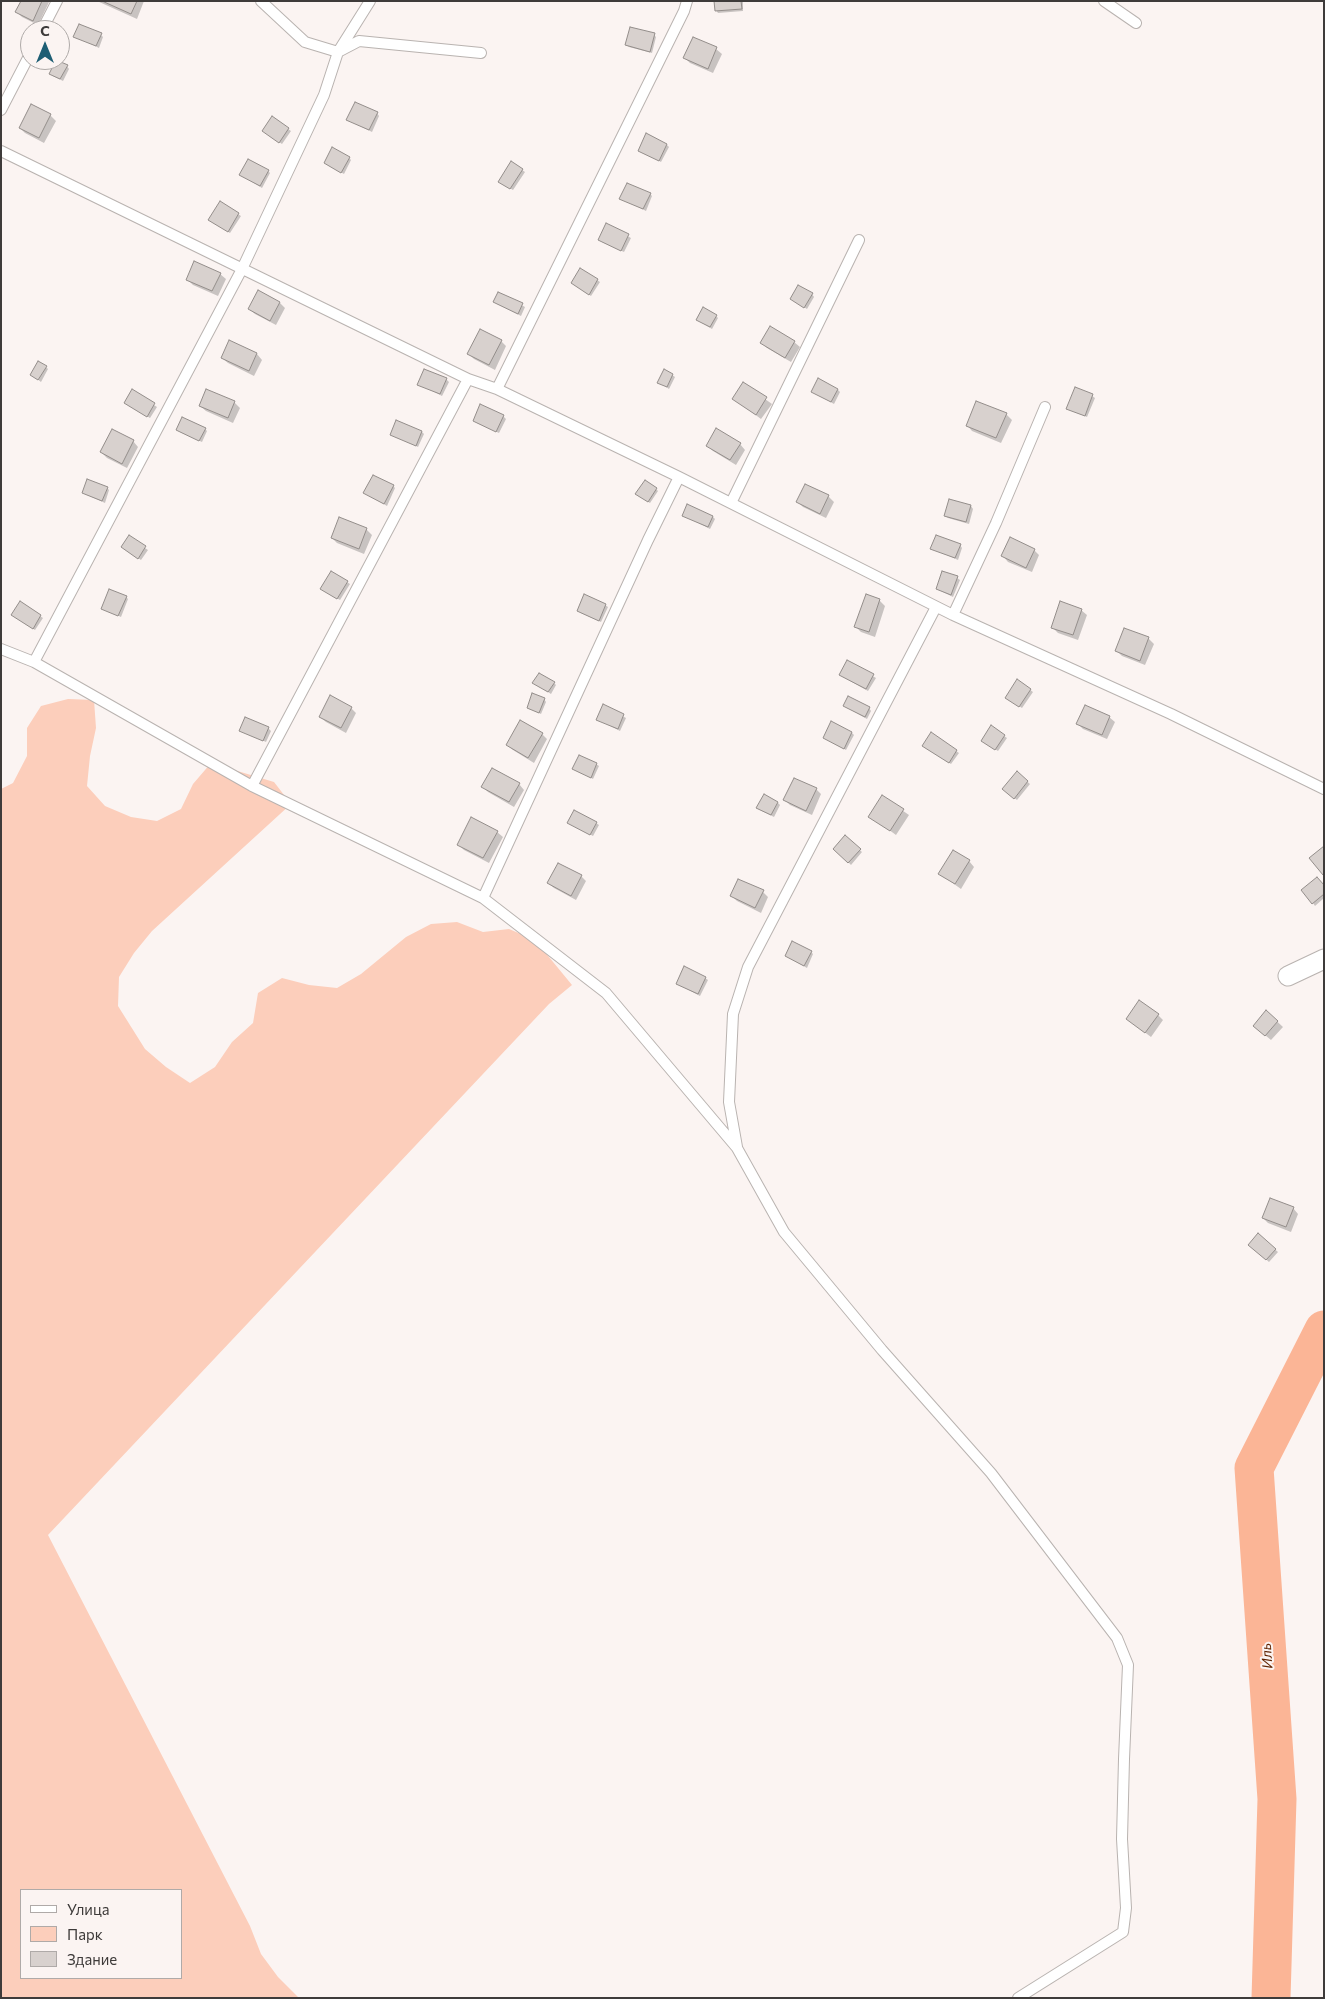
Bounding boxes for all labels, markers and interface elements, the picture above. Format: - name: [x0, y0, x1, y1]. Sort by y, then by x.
- north arrow: [20, 20, 70, 70]
- text: С: [40, 22, 50, 39]
- water label: Иль: [1258, 1643, 1276, 1669]
- legend: [20, 1889, 182, 1979]
- text: Улица: [67, 1900, 109, 1918]
- text: Парк: [67, 1925, 103, 1943]
- text: Здание: [67, 1950, 117, 1968]

